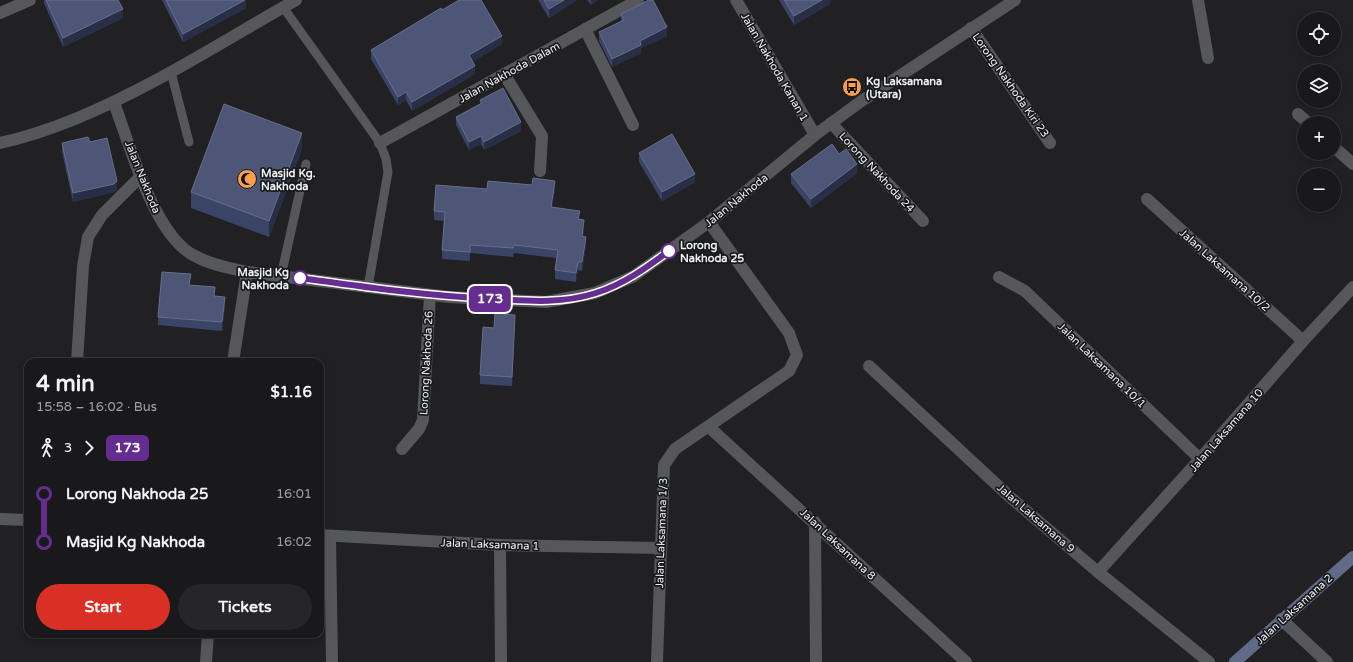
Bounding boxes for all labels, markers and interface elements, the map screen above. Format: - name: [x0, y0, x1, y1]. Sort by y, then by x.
- street label: Jalan Nakhoda Kanan 1: [738, 11, 811, 124]
- map controls: [1297, 12, 1341, 212]
- button: locate: [1297, 12, 1341, 56]
- street label: Lorong Nakhoda Kiri 23: [970, 31, 1052, 140]
- street label: Jalan Nakhoda Dalam: [456, 39, 562, 106]
- button: layers: [1297, 64, 1341, 108]
- place label: Kg Laksamana (Utara): [866, 75, 942, 101]
- bus stop icon: Kg Laksamana (Utara): [841, 76, 863, 98]
- button: +: [1297, 116, 1341, 160]
- street label: Lorong Nakhoda 24: [836, 130, 917, 215]
- street label: Jalan Nakhoda: [122, 139, 163, 215]
- place label: Masjid Kg. Nakhoda: [261, 167, 316, 193]
- mosque icon: Masjid Kg. Nakhoda: [236, 168, 258, 190]
- button: −: [1297, 168, 1341, 212]
- street label: Jalan Nakhoda: [702, 171, 770, 230]
- street label: Jalan Laksamana 10/2: [1177, 226, 1273, 315]
- place label: Lorong Nakhoda 25: [680, 239, 744, 265]
- marker: Lorong Nakhoda 25: [661, 243, 677, 259]
- place label: Masjid Kg Nakhoda: [237, 266, 289, 292]
- marker: Masjid Kg Nakhoda: [292, 270, 308, 286]
- line badge: 173: [467, 286, 513, 312]
- text: 173: [477, 290, 503, 307]
- street label: Lorong Nakhoda 26: [417, 310, 436, 416]
- street label: Jalan Laksamana 10/1: [1055, 320, 1148, 411]
- text: 4 min: [36, 371, 95, 397]
- text: $1.16: [271, 383, 312, 401]
- street label: Jalan Laksamana 10: [1187, 386, 1266, 474]
- text: 15:58 – 16:02 · Bus: [36, 399, 157, 415]
- icon: walk: [36, 437, 58, 459]
- icon: forward: [78, 437, 100, 459]
- text: 173: [114, 439, 141, 456]
- text: 3: [64, 440, 72, 456]
- street label: Jalan Laksamana 1/3: [653, 478, 670, 588]
- street label: Jalan Laksamana 9: [994, 481, 1077, 556]
- text: Lorong Nakhoda 25: [66, 485, 208, 503]
- text: 16:01: [276, 486, 312, 502]
- street label: Jalan Laksamana 8: [797, 506, 878, 583]
- text: Masjid Kg Nakhoda: [66, 533, 205, 551]
- text: 16:02: [276, 534, 312, 550]
- street label: Jalan Laksamana 1: [440, 536, 539, 553]
- street label: Jalan Laksamana 2: [1253, 571, 1335, 647]
- button: Start: [36, 584, 170, 630]
- button: Tickets: [178, 584, 312, 630]

